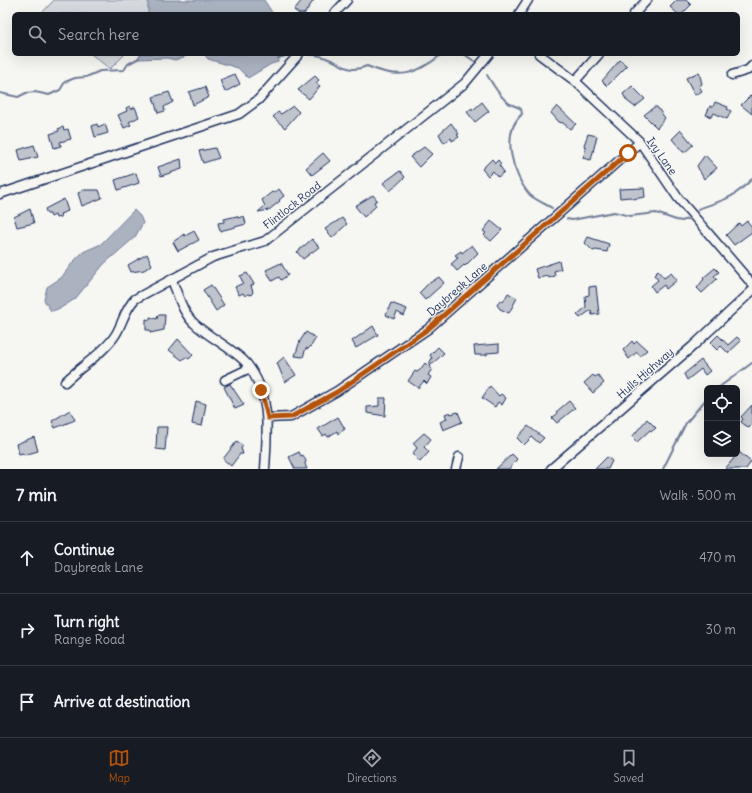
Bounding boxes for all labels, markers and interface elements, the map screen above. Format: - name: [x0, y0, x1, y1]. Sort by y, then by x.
- search box: [12, 12, 740, 56]
- icon: search: [26, 23, 48, 45]
- text: Search here: [58, 25, 139, 44]
- street label: Ivy Lane: [644, 134, 680, 178]
- route start: [619, 144, 637, 162]
- street label: Flintlock Road: [260, 178, 324, 232]
- street label: Daybreak Lane: [424, 259, 490, 319]
- street label: Hulls Highway: [614, 345, 676, 401]
- route end: [252, 381, 270, 399]
- map controls: [704, 385, 740, 457]
- button: locate: [704, 385, 740, 421]
- button: layers: [704, 421, 740, 457]
- text: 7 min: [16, 484, 57, 506]
- text: Walk · 500 m: [659, 487, 736, 504]
- text: Continue: [54, 540, 115, 559]
- icon: ahead: [16, 547, 38, 569]
- text: 470 m: [699, 549, 736, 566]
- text: Daybreak Lane: [54, 559, 143, 576]
- text: Turn right: [54, 612, 119, 631]
- icon: right: [16, 619, 38, 641]
- text: 30 m: [706, 621, 736, 638]
- text: Range Road: [54, 631, 125, 648]
- icon: arrive: [16, 691, 38, 713]
- text: Arrive at destination: [54, 692, 190, 711]
- tab: Map: [108, 747, 130, 785]
- tab: Directions: [347, 747, 397, 785]
- tab: Saved: [613, 747, 644, 785]

